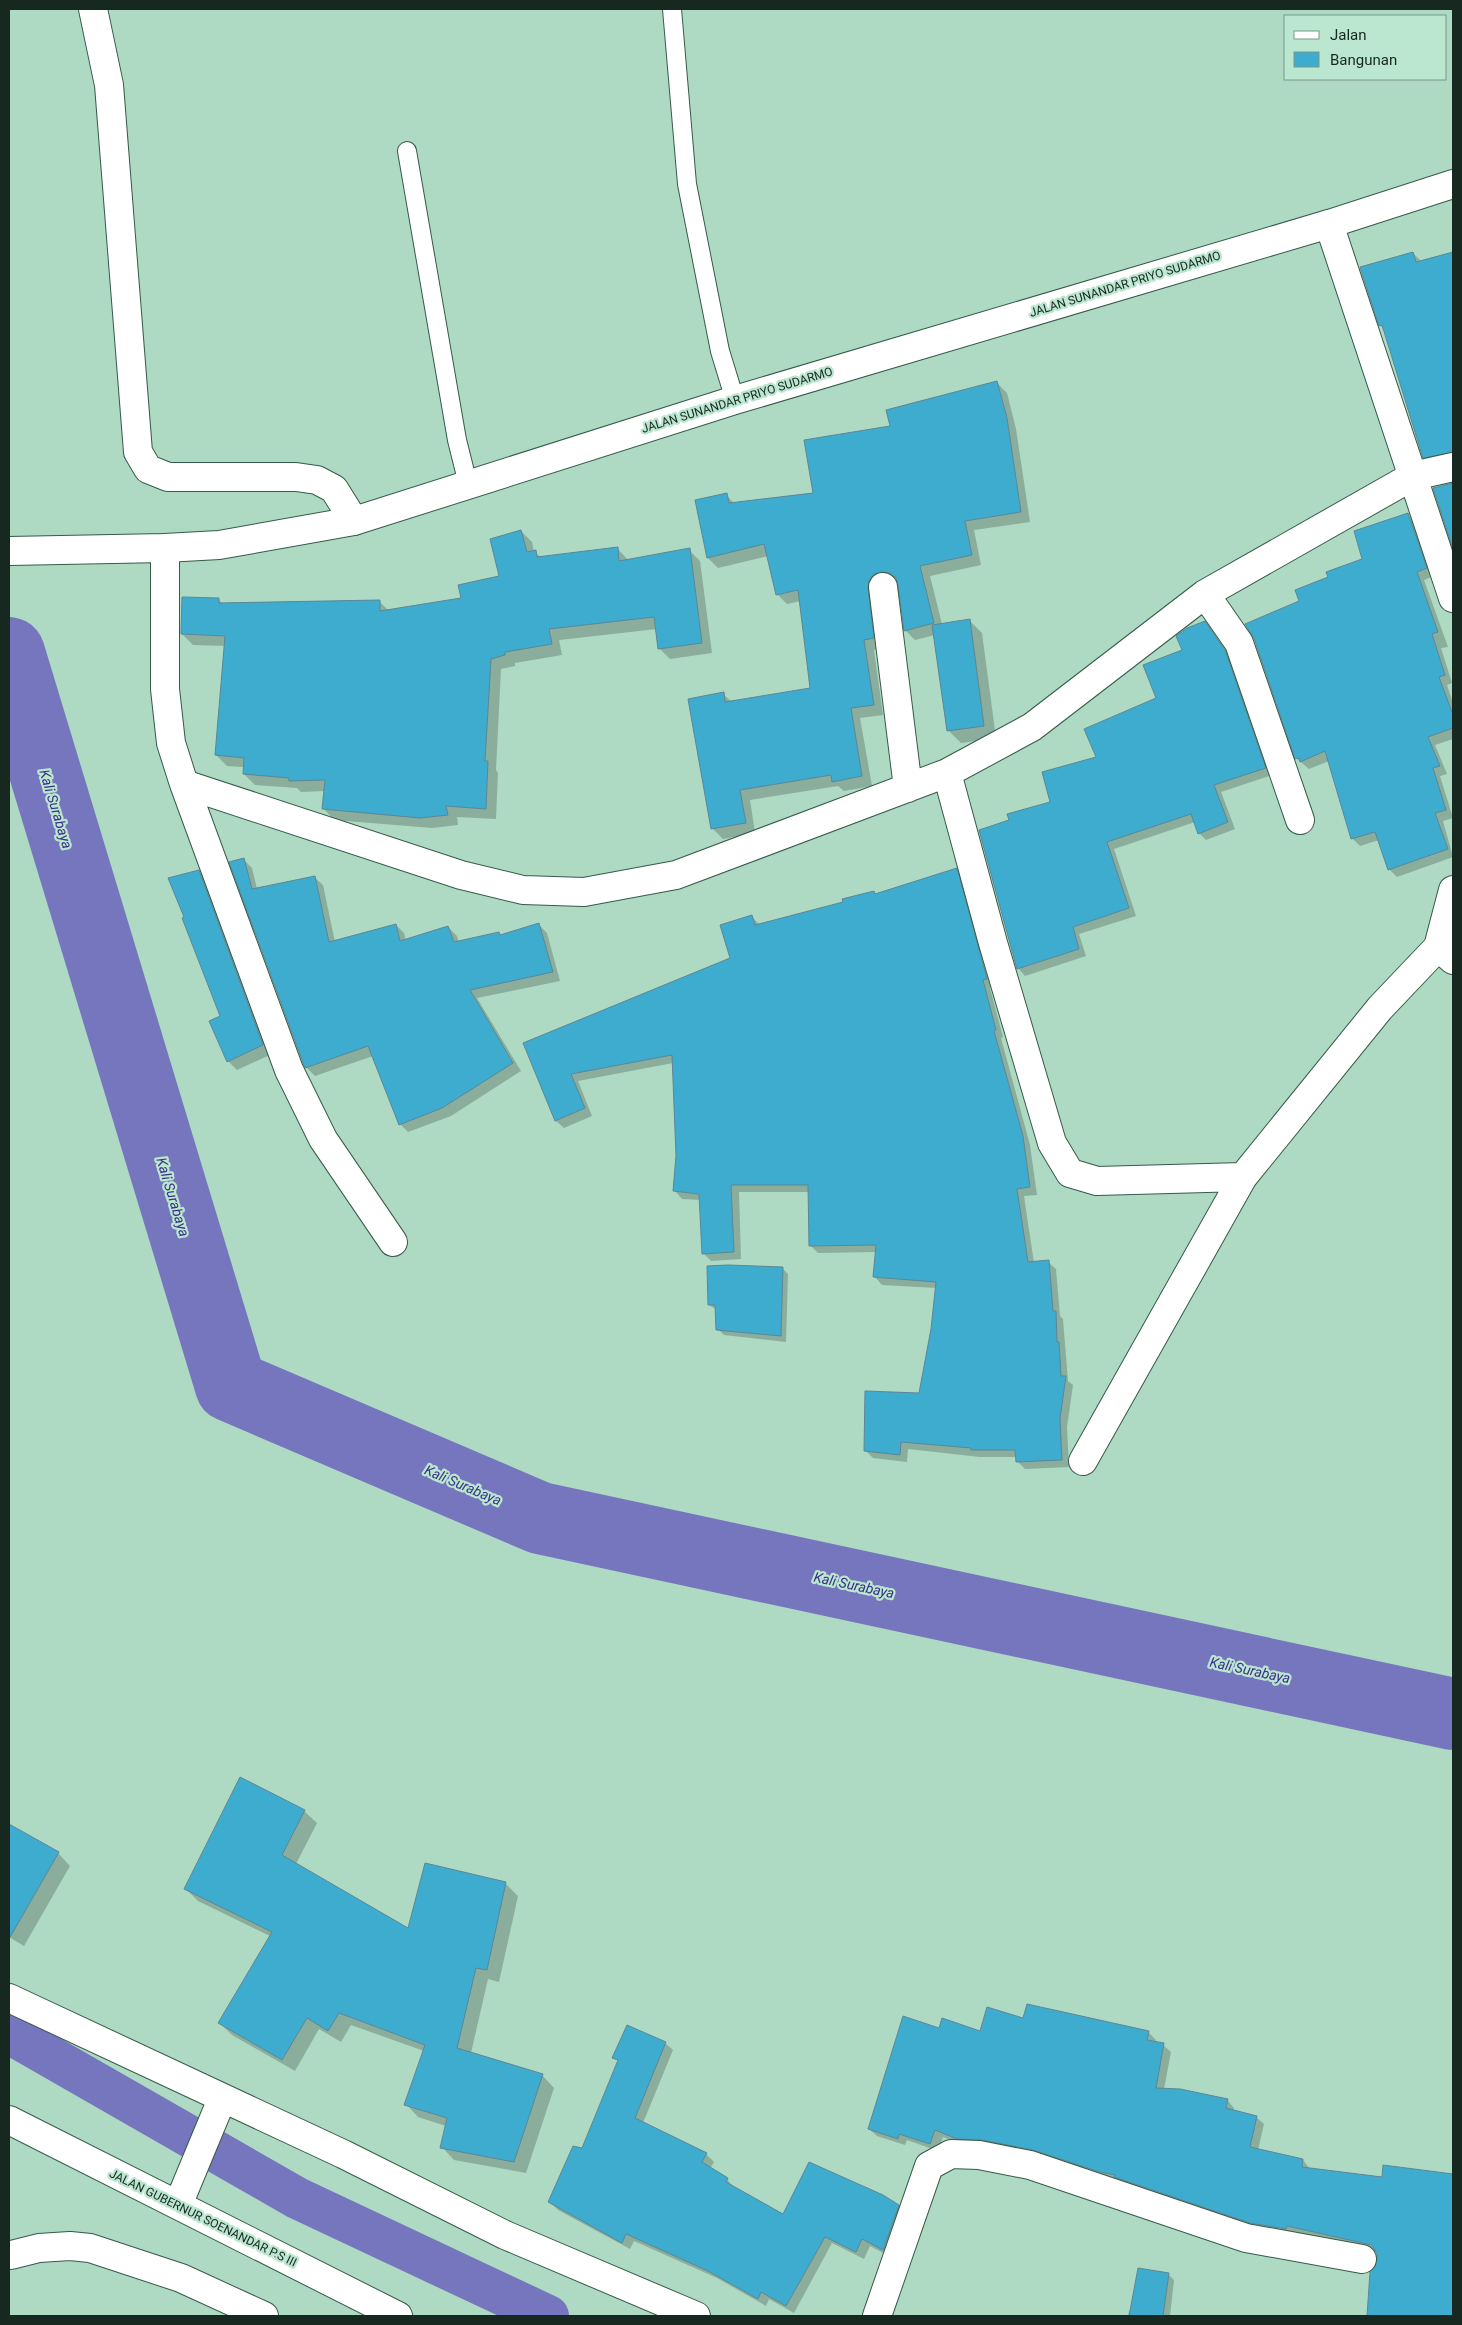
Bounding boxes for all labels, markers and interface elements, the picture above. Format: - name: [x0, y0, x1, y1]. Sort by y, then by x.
- legend: [1284, 15, 1447, 80]
- text: Jalan: [1330, 26, 1367, 44]
- text: Bangunan: [1330, 51, 1397, 69]
- street label: JALAN SUNANDAR PRIYO SUDARMO: [1028, 248, 1222, 320]
- street label: JALAN SUNANDAR PRIYO SUDARMO: [640, 364, 834, 436]
- water label: Kali Surabaya: [36, 768, 76, 850]
- water label: Kali Surabaya: [153, 1156, 193, 1238]
- water label: Kali Surabaya: [422, 1462, 504, 1508]
- water label: Kali Surabaya: [812, 1569, 896, 1601]
- water label: Kali Surabaya: [1208, 1654, 1292, 1686]
- street label: JALAN GUBERNUR SOENANDAR P.S III: [107, 2166, 299, 2270]

